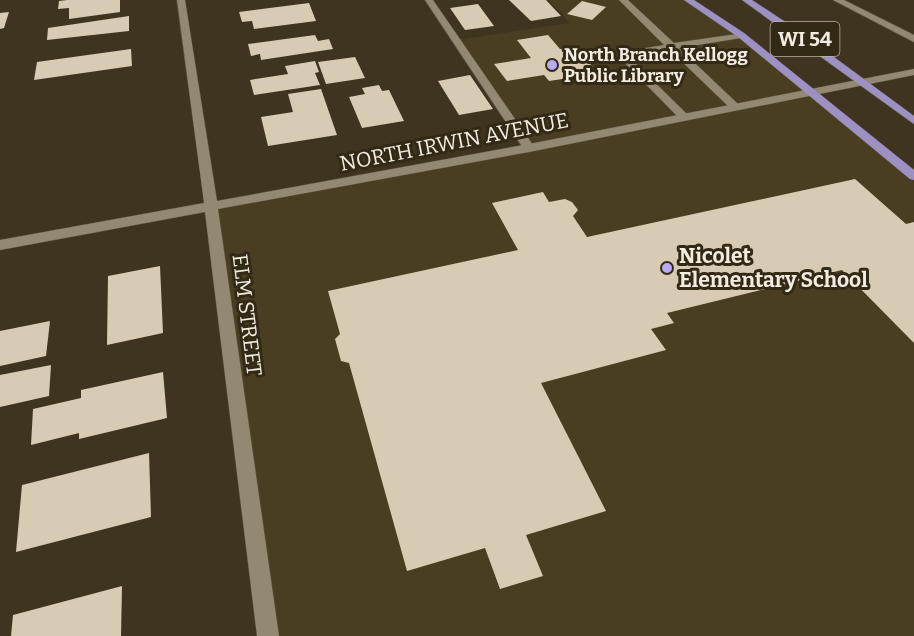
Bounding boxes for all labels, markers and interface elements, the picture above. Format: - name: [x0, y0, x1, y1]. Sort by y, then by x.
- road number: WI 54: [770, 22, 840, 56]
- place label: North Branch Kellogg Public Library: [564, 44, 748, 87]
- marker: North Branch Kellogg Public Library: [545, 58, 559, 72]
- street label: NORTH IRWIN AVENUE: [337, 107, 571, 177]
- place label: Nicolet Elementary School: [679, 243, 868, 293]
- street label: ELM STREET: [227, 253, 267, 377]
- marker: Nicolet Elementary School: [660, 261, 674, 275]

